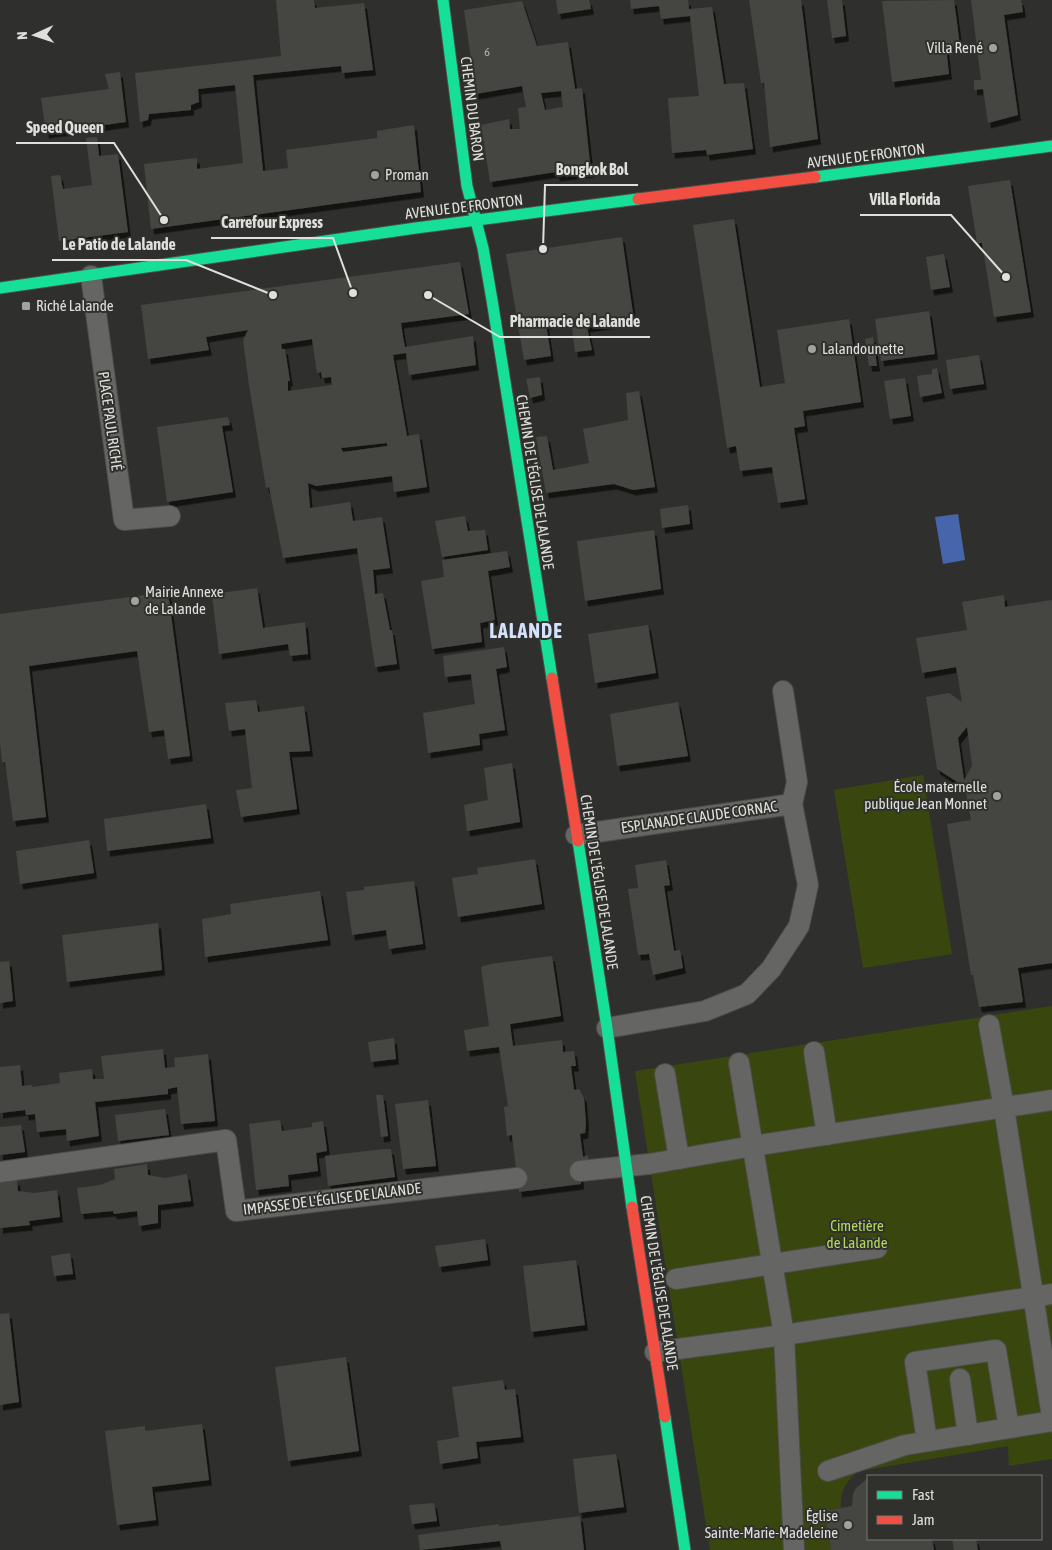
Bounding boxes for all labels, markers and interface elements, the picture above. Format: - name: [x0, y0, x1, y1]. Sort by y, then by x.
- north arrow: [10, 10, 60, 60]
- text: N: [14, 31, 30, 40]
- place label: Villa René: [927, 39, 983, 56]
- marker: Villa René: [987, 42, 999, 54]
- house number: 6: [484, 45, 490, 59]
- street label: CHEMIN DU BARON: [458, 56, 487, 162]
- callout: Speed Queen: [16, 112, 114, 143]
- text: Speed Queen: [26, 118, 104, 136]
- street label: AVENUE DE FRONTON: [806, 140, 926, 171]
- callout: Bongkok Bol: [545, 154, 638, 185]
- text: Bongkok Bol: [556, 160, 629, 178]
- place label: Proman: [385, 166, 429, 183]
- marker: Proman: [369, 169, 381, 181]
- callout: Villa Florida: [860, 184, 951, 215]
- text: Villa Florida: [868, 190, 941, 208]
- street label: AVENUE DE FRONTON: [404, 191, 524, 222]
- callout: Carrefour Express: [211, 207, 333, 238]
- text: Carrefour Express: [221, 213, 323, 231]
- callout: Le Patio de Lalande: [52, 229, 186, 260]
- text: Le Patio de Lalande: [62, 235, 176, 253]
- place label: Riché Lalande: [36, 297, 114, 314]
- marker: Riché Lalande: [20, 300, 32, 312]
- callout: Pharmacie de Lalande: [500, 306, 650, 337]
- text: Pharmacie de Lalande: [510, 312, 640, 330]
- place label: Lalandounette: [822, 340, 904, 357]
- marker: Lalandounette: [806, 343, 818, 355]
- street label: PLACE PAUL RICHÉ: [95, 370, 126, 472]
- street label: CHEMIN DE L'ÉGLISE DE LALANDE: [513, 393, 558, 571]
- place label: Mairie Annexe de Lalande: [145, 583, 224, 617]
- marker: Mairie Annexe de Lalande: [129, 595, 141, 607]
- district label: LALANDE: [489, 619, 563, 642]
- place label: École maternelle publique Jean Monnet: [864, 778, 987, 812]
- marker: École maternelle publique Jean Monnet: [991, 790, 1003, 802]
- street label: CHEMIN DE L'ÉGLISE DE LALANDE: [577, 793, 622, 971]
- street label: ESPLANADE CLAUDE CORNAC: [620, 797, 778, 836]
- street label: IMPASSE DE L'ÉGLISE DE LALANDE: [242, 1179, 422, 1218]
- street label: CHEMIN DE L'ÉGLISE DE LALANDE: [637, 1194, 682, 1372]
- park label: Cimetière de Lalande: [827, 1217, 888, 1251]
- legend: [867, 1475, 1042, 1540]
- text: Fast: [912, 1486, 934, 1503]
- place label: Église Sainte-Marie-Madeleine: [705, 1507, 838, 1541]
- text: Jam: [912, 1511, 935, 1528]
- marker: Église Sainte-Marie-Madeleine: [842, 1519, 854, 1531]

